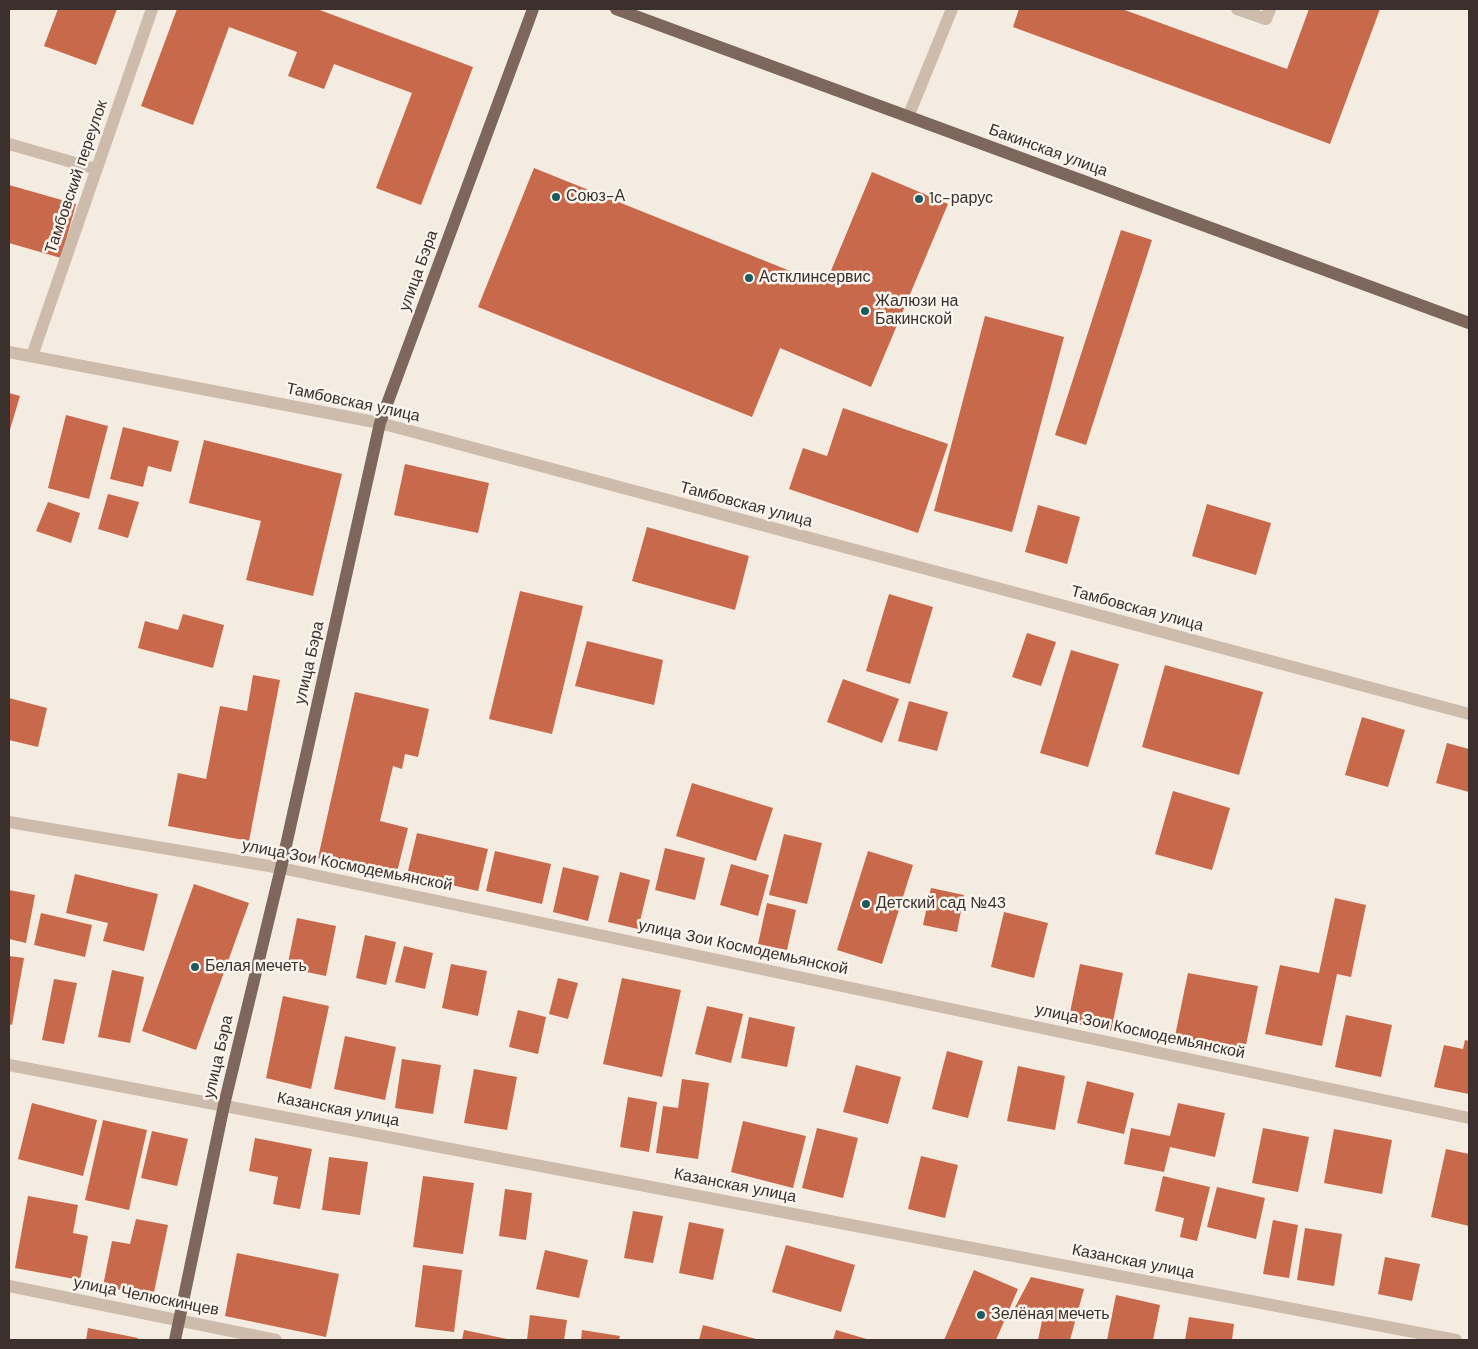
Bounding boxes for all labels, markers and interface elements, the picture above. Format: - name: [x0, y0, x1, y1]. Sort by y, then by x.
- street label: Тамбовский переулок: [42, 98, 112, 256]
- street label: Бакинская улица: [986, 121, 1110, 181]
- place label: Союз-А: [566, 187, 625, 207]
- place label: 1с-рарус: [929, 189, 993, 209]
- marker: Союз-А: [550, 191, 562, 203]
- marker: 1с-рарус: [913, 193, 925, 205]
- street label: улица Бэра: [395, 228, 443, 314]
- place label: Астклинсервис: [759, 268, 871, 288]
- marker: Астклинсервис: [743, 272, 755, 284]
- place label: Жалюзи на Бакинской: [875, 292, 958, 330]
- marker: Жалюзи на Бакинской: [859, 305, 871, 317]
- street label: Тамбовская улица: [284, 379, 422, 427]
- street label: Тамбовская улица: [678, 478, 814, 532]
- street label: Тамбовская улица: [1069, 582, 1205, 636]
- street label: улица Бэра: [291, 620, 329, 706]
- street label: улица Зои Космодемьянской: [240, 836, 454, 896]
- place label: Детский сад №43: [876, 894, 1006, 914]
- marker: Детский сад №43: [860, 898, 872, 910]
- street label: улица Зои Космодемьянской: [636, 916, 850, 980]
- place label: Белая мечеть: [205, 957, 307, 977]
- marker: Белая мечеть: [189, 961, 201, 973]
- street label: улица Зои Космодемьянской: [1033, 1000, 1247, 1064]
- street label: улица Бэра: [200, 1014, 238, 1100]
- street label: Казанская улица: [275, 1089, 401, 1131]
- street label: Казанская улица: [672, 1165, 798, 1207]
- street label: Казанская улица: [1070, 1241, 1196, 1283]
- street label: улица Челюскинцев: [72, 1273, 220, 1321]
- place label: Зелёная мечеть: [991, 1305, 1110, 1325]
- marker: Зелёная мечеть: [975, 1309, 987, 1321]

